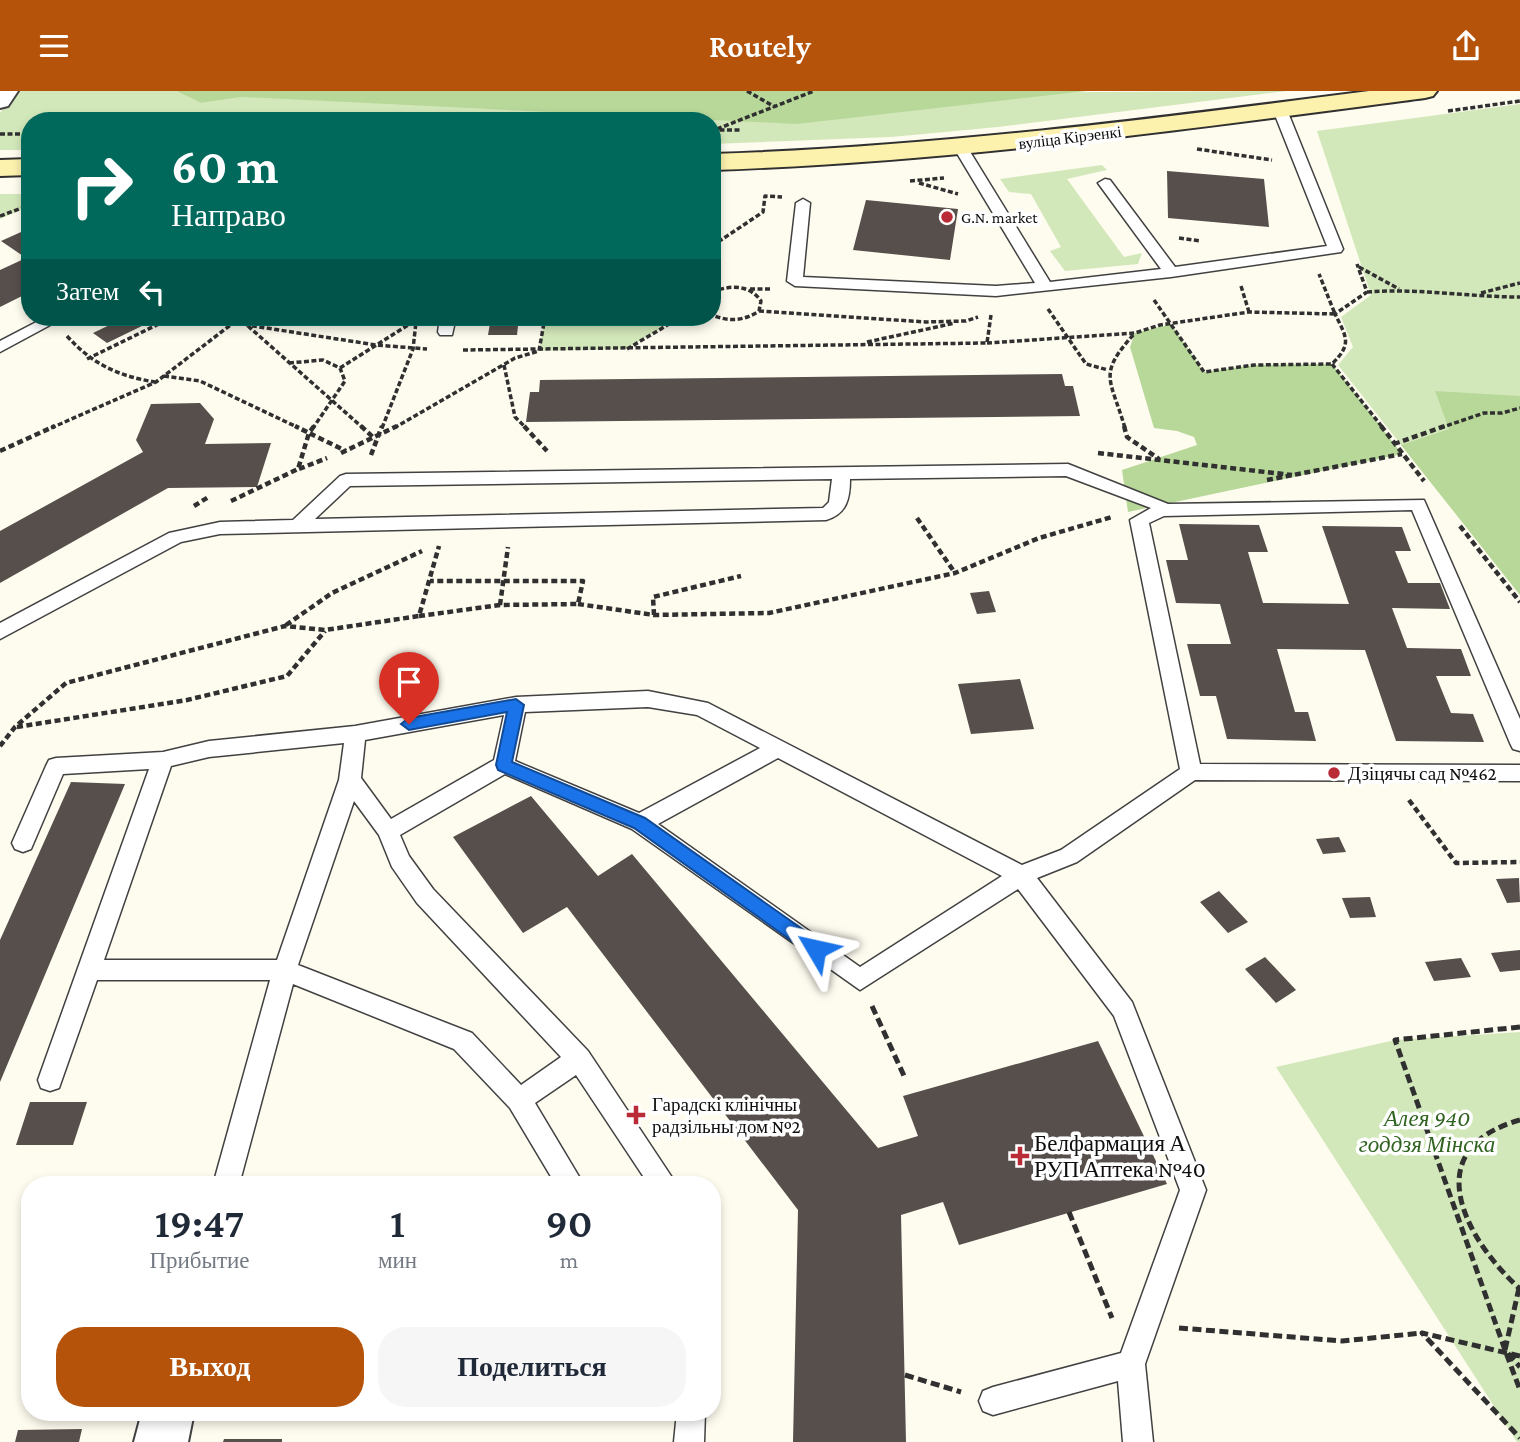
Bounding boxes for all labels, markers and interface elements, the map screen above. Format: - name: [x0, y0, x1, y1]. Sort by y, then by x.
- icon: menu: [35, 27, 73, 65]
- icon: share: [1447, 27, 1485, 65]
- text: Routely: [709, 28, 811, 64]
- street label: вуліца Кірэенкі: [1018, 123, 1123, 153]
- text: 60 m: [171, 139, 278, 194]
- icon: right: [56, 140, 147, 231]
- text: Направо: [171, 197, 286, 233]
- marker: G.N. market: [939, 209, 955, 225]
- place label: G.N. market: [961, 209, 1038, 226]
- icon: left: [133, 273, 171, 311]
- text: Затем: [56, 277, 119, 306]
- pin: [379, 652, 439, 724]
- icon: arrive: [390, 663, 428, 701]
- place label: Дзіцячы сад №462: [1348, 763, 1496, 784]
- marker: Дзіцячы сад №462: [1326, 765, 1342, 781]
- position arrow: [779, 912, 853, 986]
- place label: Гарадскі клінічны радзільны дом №2: [652, 1094, 801, 1137]
- marker: Гарадскі клінічны радзільны дом №2: [626, 1105, 646, 1125]
- park label: Алея 940 годдзя Мінска: [1359, 1105, 1495, 1157]
- place label: Белфармация А РУП Аптека №40: [1034, 1130, 1206, 1182]
- marker: Белфармация А РУП Аптека №40: [1012, 1148, 1028, 1164]
- text: 19:47: [155, 1199, 244, 1246]
- text: 1: [390, 1199, 405, 1246]
- text: 90: [545, 1199, 593, 1246]
- text: Прибытие: [149, 1247, 250, 1273]
- text: мин: [378, 1247, 417, 1273]
- text: m: [560, 1247, 578, 1273]
- button: Выход: [56, 1327, 364, 1407]
- button: Поделиться: [378, 1327, 686, 1407]

